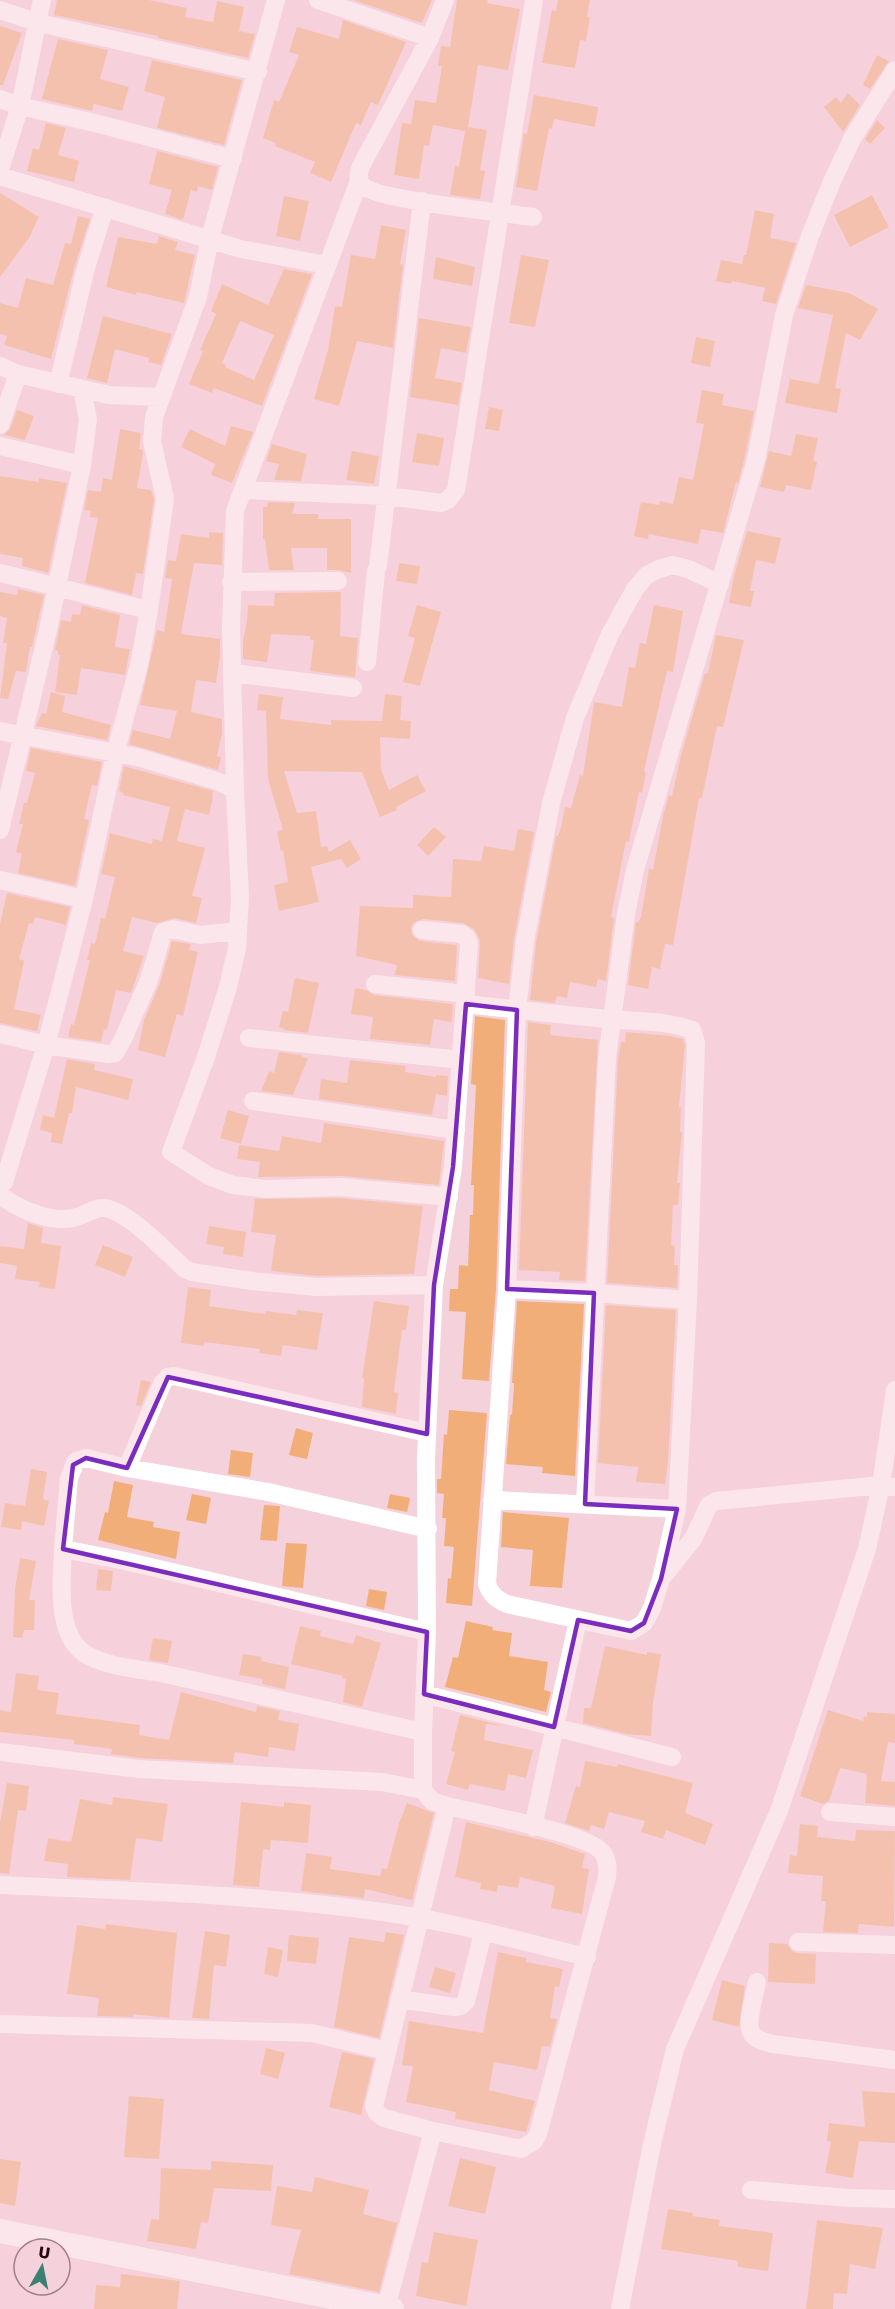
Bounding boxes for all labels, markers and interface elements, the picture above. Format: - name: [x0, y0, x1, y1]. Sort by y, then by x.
- north arrow: [12, 2237, 72, 2297]
- text: U: [37, 2242, 51, 2263]

